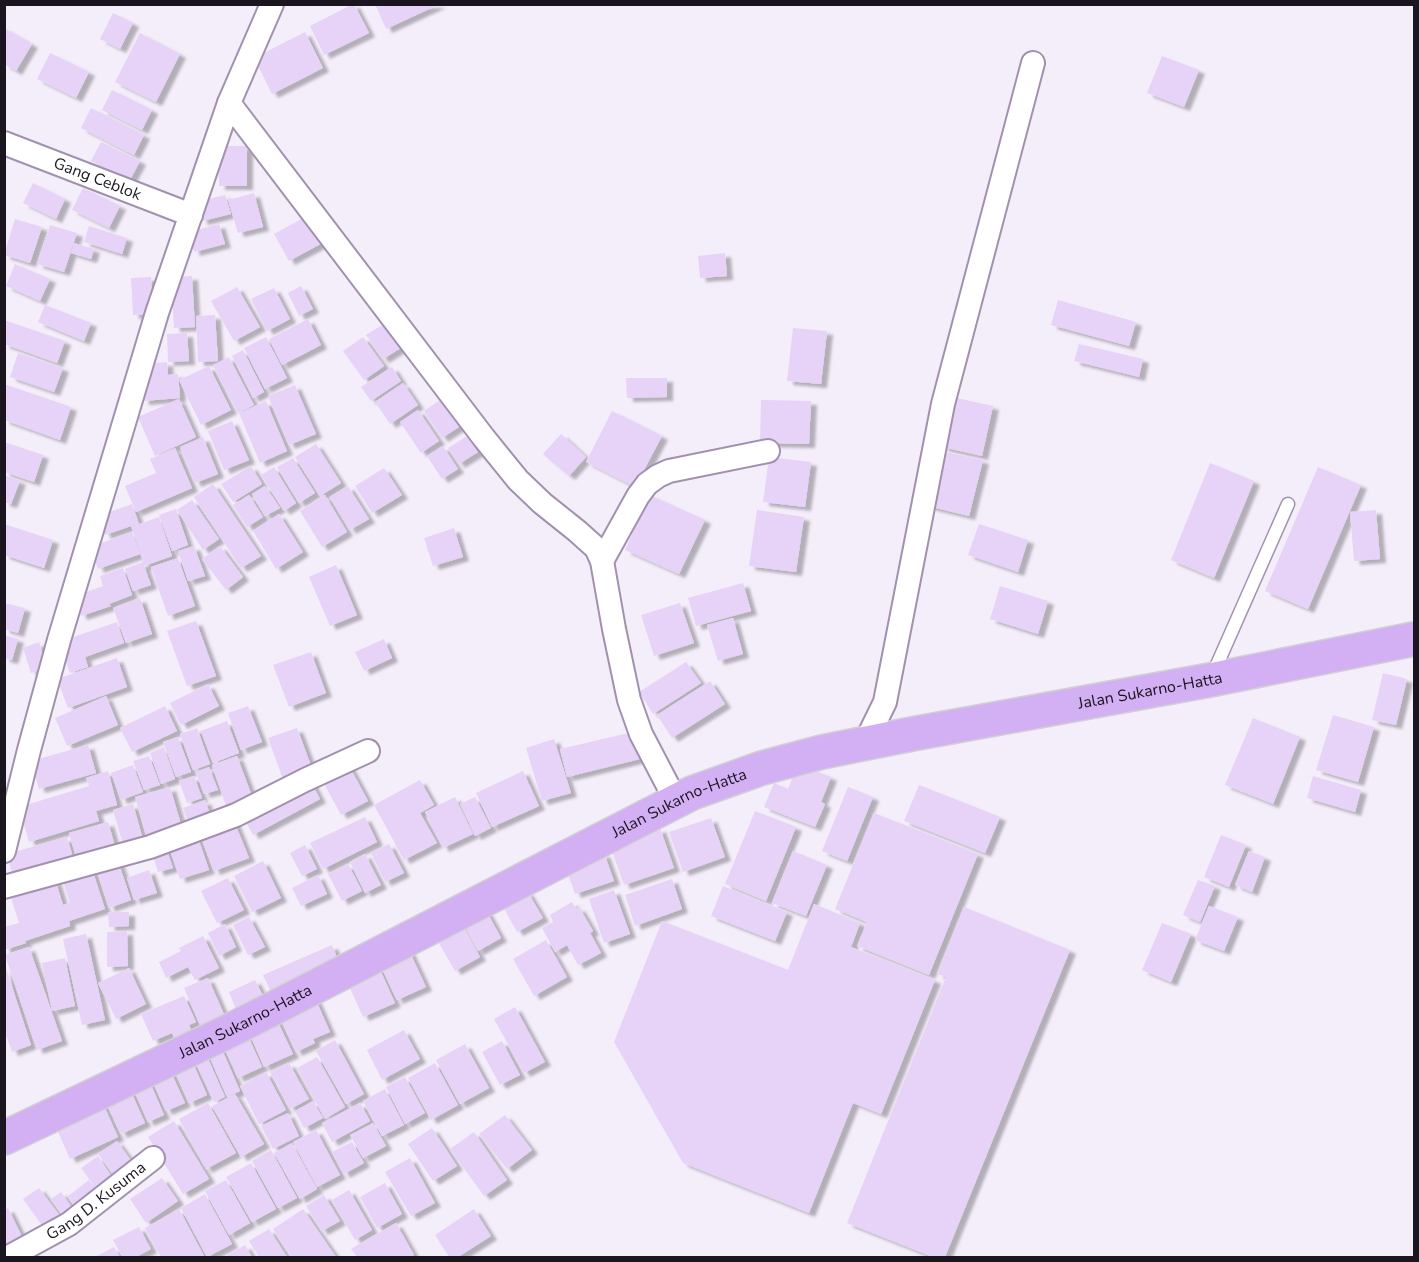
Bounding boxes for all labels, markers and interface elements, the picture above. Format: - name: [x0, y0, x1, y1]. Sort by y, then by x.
- street label: Gang Ceblok: [50, 152, 145, 206]
- street label: Jalan Sukarno-Hatta: [1075, 667, 1224, 715]
- street label: Jalan Sukarno-Hatta: [607, 763, 750, 844]
- street label: Jalan Sukarno-Hatta: [174, 979, 316, 1065]
- street label: Gang D. Kusuma: [42, 1157, 151, 1245]

